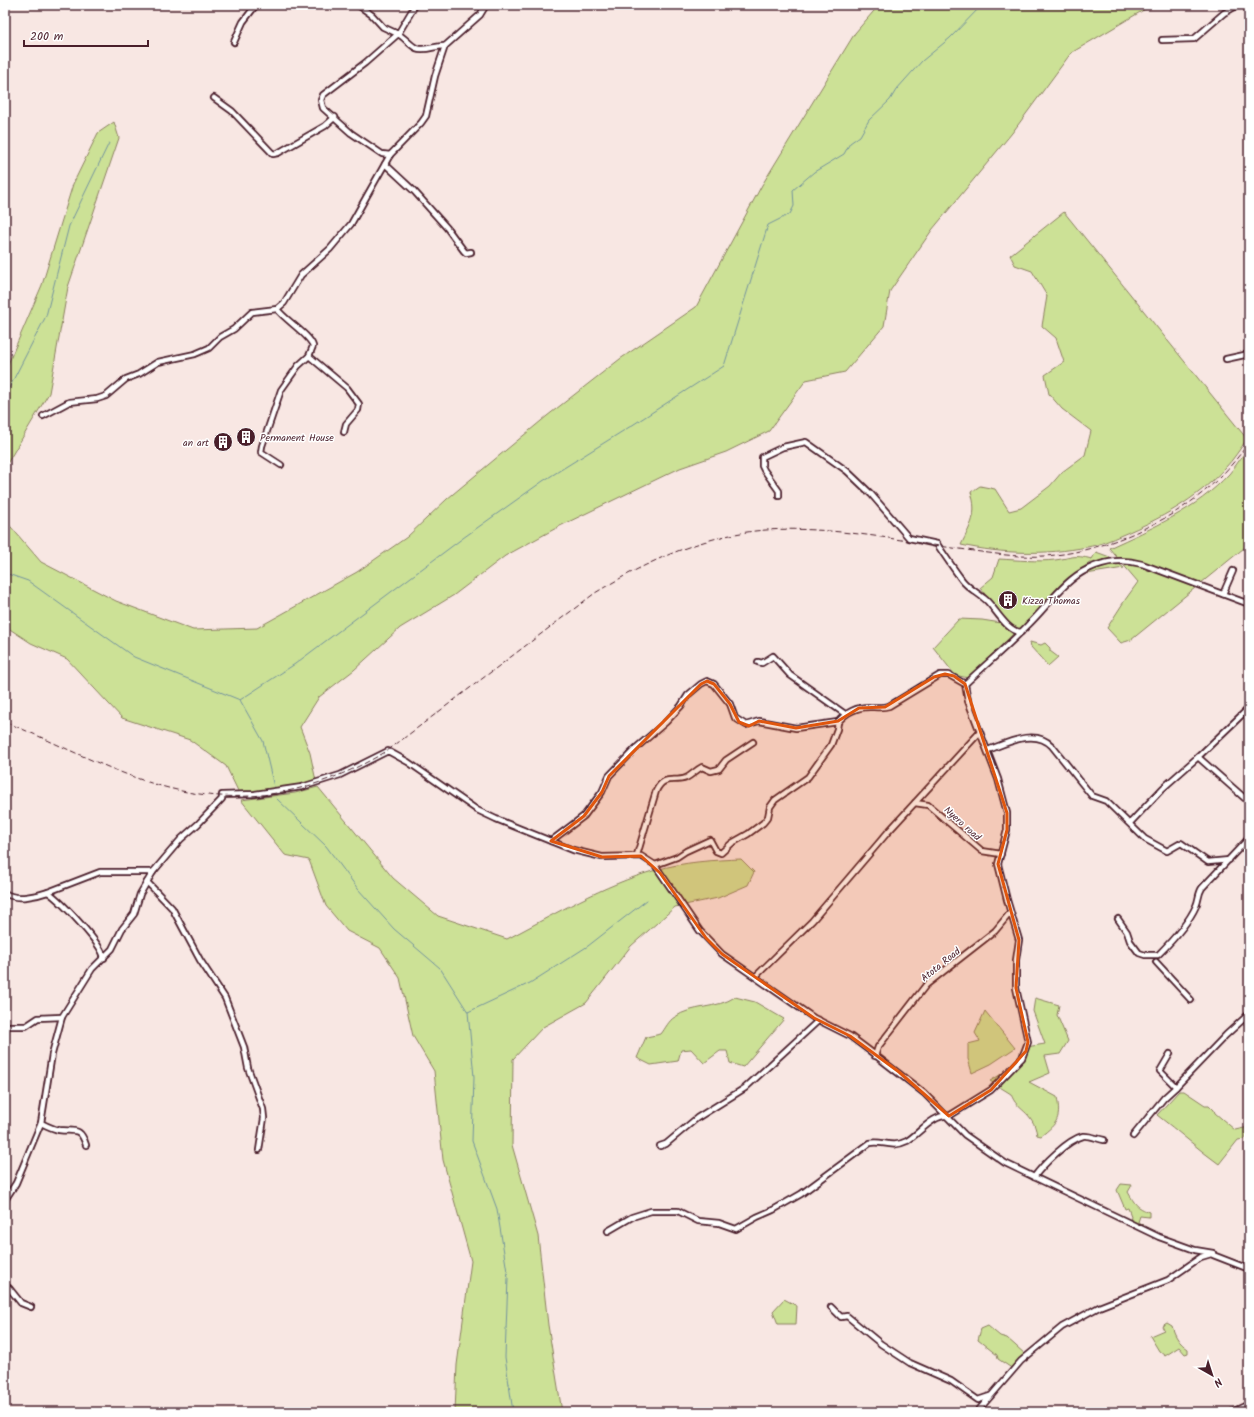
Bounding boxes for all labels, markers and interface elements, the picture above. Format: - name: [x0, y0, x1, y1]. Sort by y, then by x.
- scale bar: [24, 22, 148, 48]
- text: 200 m: [30, 27, 64, 46]
- building icon: Permanent House: [235, 426, 257, 448]
- place label: Permanent House: [260, 430, 334, 446]
- building icon: an art: [212, 431, 234, 453]
- place label: an art: [183, 435, 209, 451]
- building icon: Kizza Thomas: [997, 589, 1019, 611]
- place label: Kizza Thomas: [1022, 593, 1081, 609]
- street label: Nyero road: [940, 803, 985, 846]
- street label: Atota Road: [917, 943, 965, 986]
- north arrow: [1192, 1355, 1232, 1395]
- text: N: [1209, 1373, 1226, 1391]

